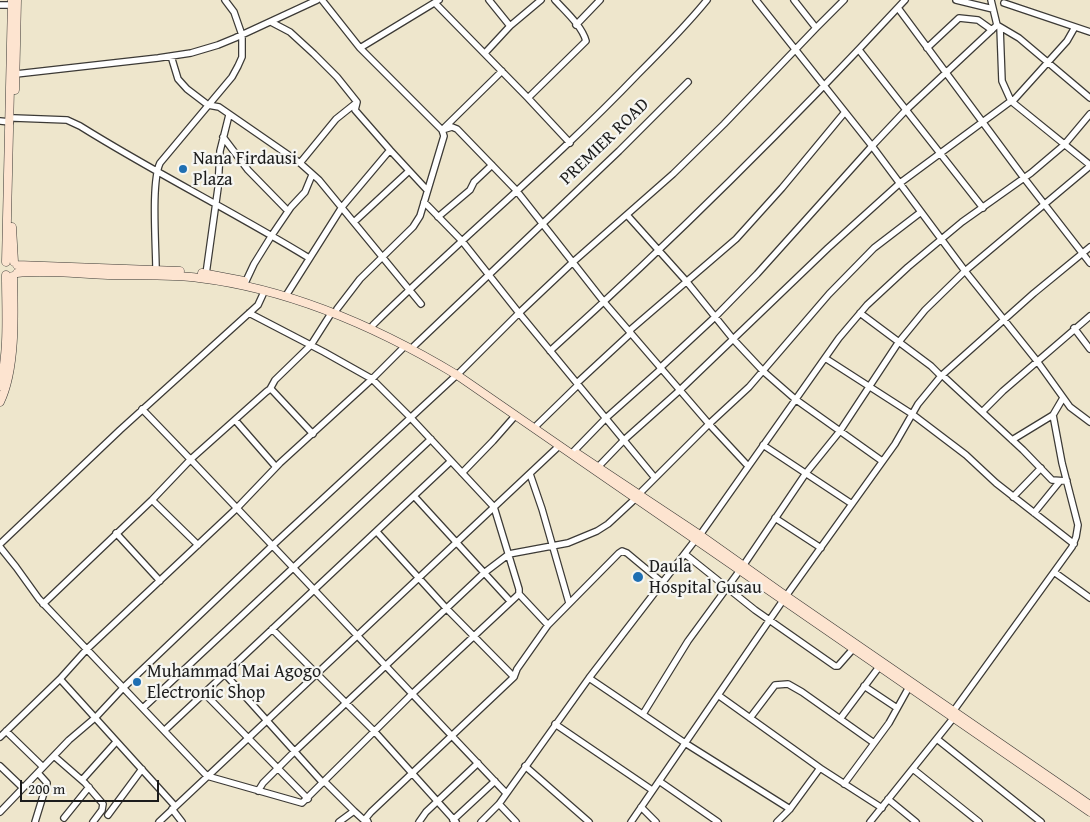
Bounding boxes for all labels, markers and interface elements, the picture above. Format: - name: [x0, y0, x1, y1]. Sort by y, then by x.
- street label: PREMIER ROAD: [556, 94, 654, 190]
- place label: Nana Firdausi Plaza: [193, 148, 297, 190]
- marker: Nana Firdausi Plaza: [177, 163, 189, 175]
- place label: Daula Hospital Gusau: [649, 556, 762, 598]
- marker: Daula Hospital Gusau: [631, 570, 645, 584]
- place label: Muhammad Mai Agogo Electronic Shop: [147, 661, 321, 704]
- marker: Muhammad Mai Agogo Electronic Shop: [131, 676, 143, 688]
- scale bar: [22, 770, 161, 802]
- text: 200 m: [28, 778, 65, 799]

